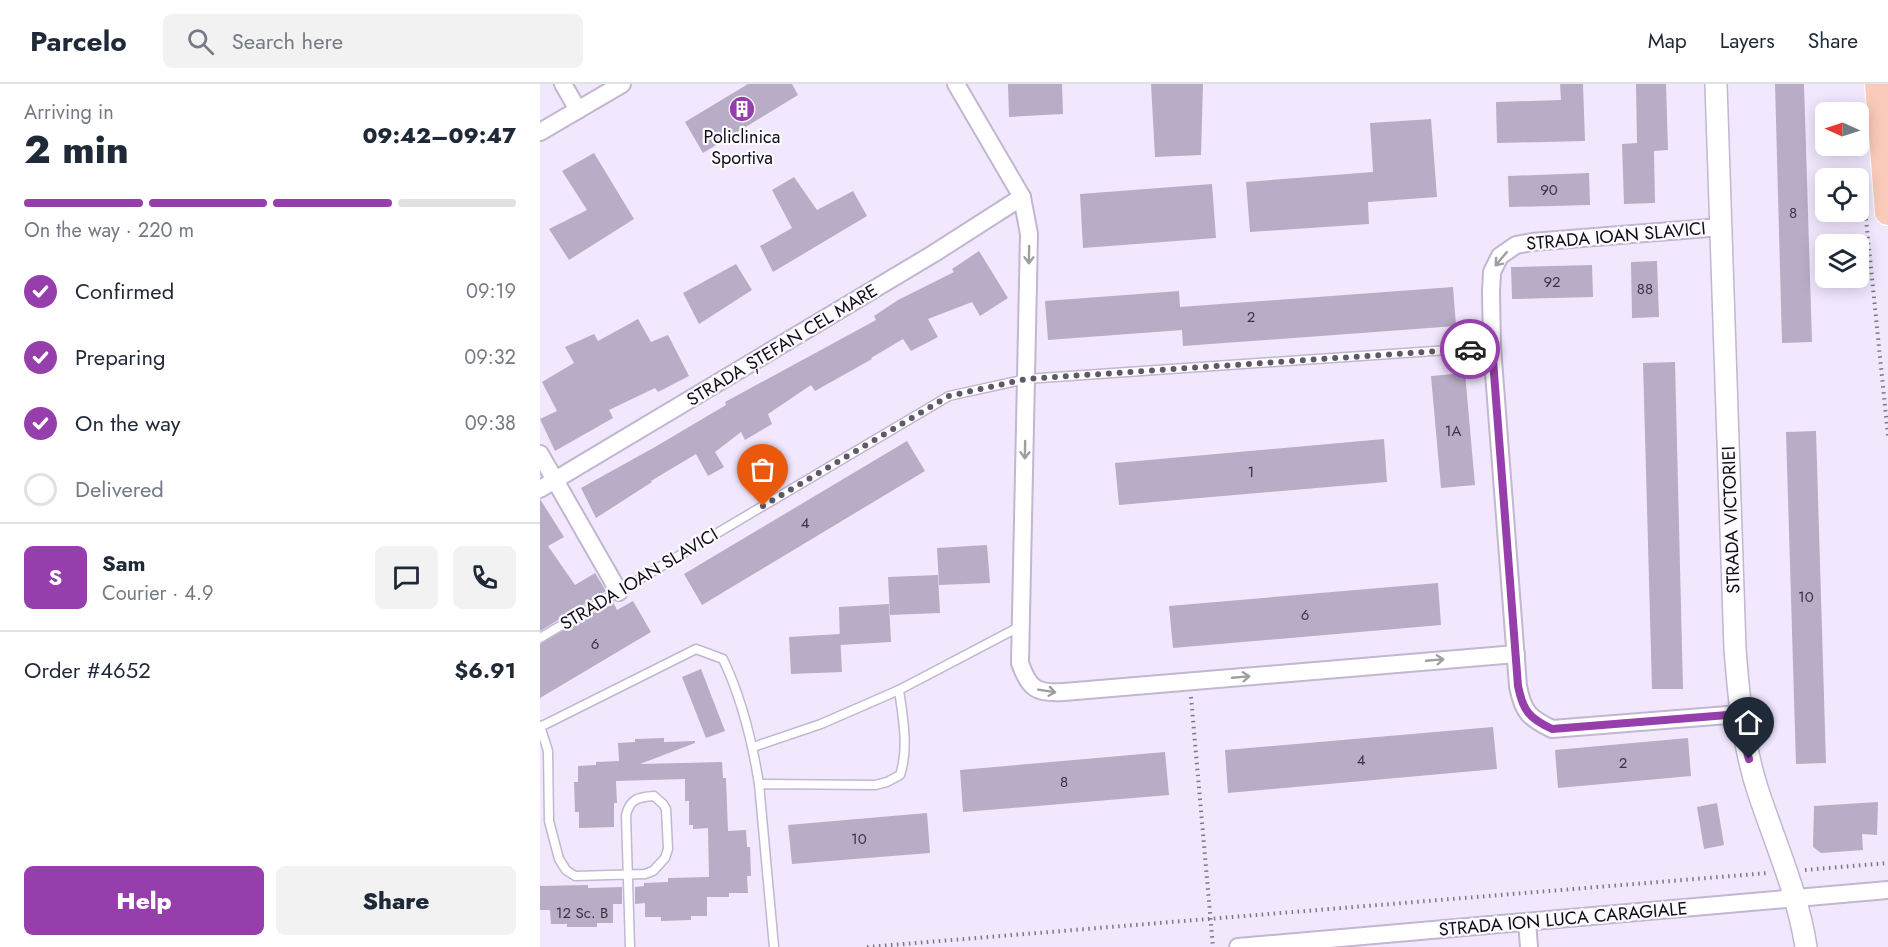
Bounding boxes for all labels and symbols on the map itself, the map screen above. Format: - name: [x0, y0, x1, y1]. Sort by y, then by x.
- building icon: Policlinica Sportiva: [727, 94, 757, 124]
- north arrow: [1815, 102, 1869, 156]
- place label: Policlinica Sportiva: [704, 124, 780, 171]
- house number: 90: [1540, 179, 1558, 201]
- house number: 8: [1789, 202, 1797, 224]
- street label: STRADA IOAN SLAVICI: [1525, 215, 1707, 257]
- one-way arrow: [1024, 244, 1035, 264]
- one-way arrow: [1495, 251, 1508, 267]
- house number: 92: [1543, 271, 1561, 293]
- street label: STRADA ȘTEFAN CEL MARE: [682, 278, 882, 412]
- house number: 88: [1637, 278, 1653, 300]
- house number: 2: [1247, 306, 1255, 328]
- courier: [1440, 319, 1500, 379]
- house number: 1A: [1445, 420, 1461, 442]
- one-way arrow: [1019, 439, 1031, 459]
- pin: [737, 444, 788, 506]
- street label: STRADA VICTORIEI: [1715, 446, 1747, 594]
- house number: 1: [1248, 461, 1254, 483]
- house number: 4: [801, 512, 810, 534]
- street label: STRADA IOAN SLAVICI: [555, 521, 723, 637]
- house number: 10: [1798, 586, 1814, 608]
- house number: 6: [1301, 604, 1309, 626]
- house number: 6: [591, 633, 599, 655]
- one-way arrow: [1424, 655, 1444, 666]
- one-way arrow: [1230, 671, 1250, 682]
- one-way arrow: [1037, 685, 1056, 696]
- pin: [1723, 697, 1774, 759]
- house number: 4: [1357, 749, 1366, 771]
- house number: 2: [1619, 752, 1627, 774]
- house number: 8: [1060, 771, 1068, 793]
- house number: 10: [851, 828, 867, 850]
- street label: STRADA ION LUCA CARAGIALE: [1438, 895, 1688, 943]
- house number: 12 Sc. B: [556, 902, 608, 924]

